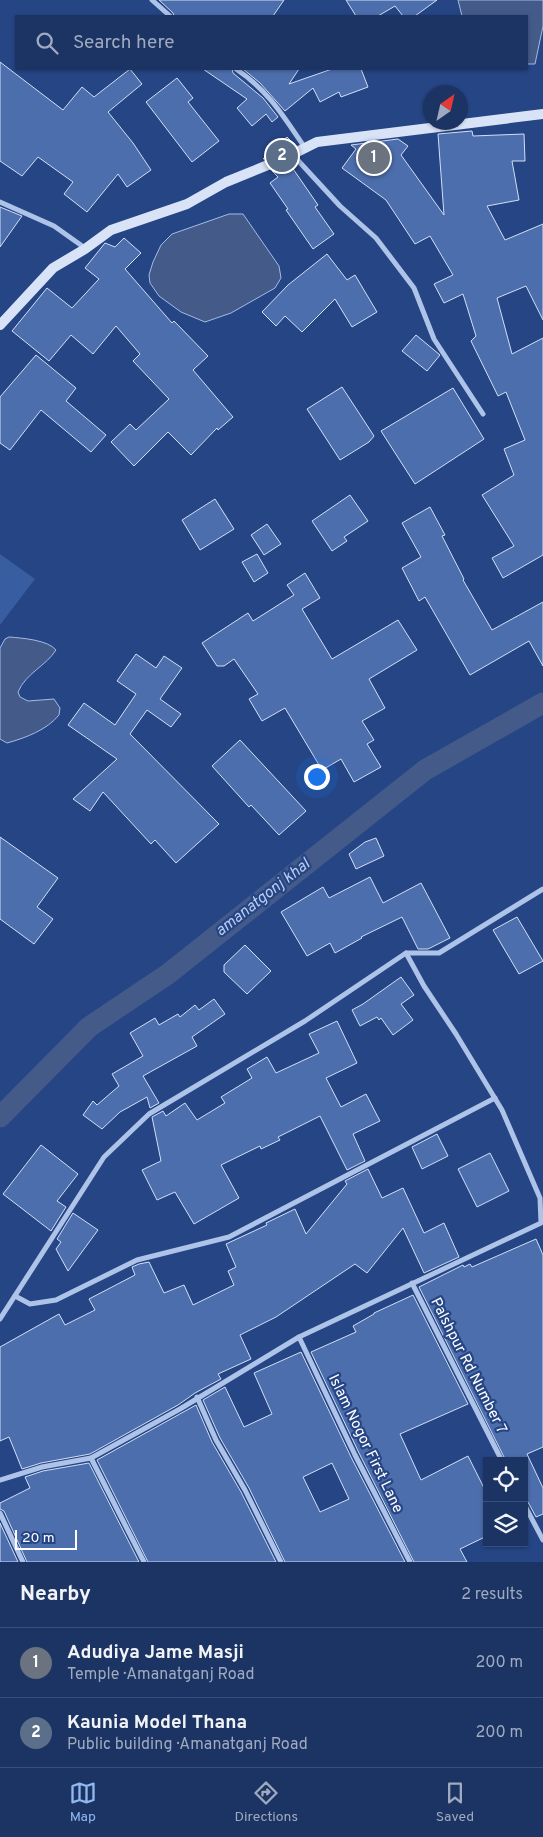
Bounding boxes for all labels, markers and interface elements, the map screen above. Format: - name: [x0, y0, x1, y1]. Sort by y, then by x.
- search box: [15, 15, 528, 70]
- icon: search: [33, 29, 61, 57]
- text: Search here: [73, 31, 175, 55]
- north arrow: [423, 85, 468, 130]
- pin: 2: [266, 137, 298, 175]
- pin: 1: [358, 139, 390, 177]
- your location: [304, 764, 330, 790]
- water label: amanatgonj khal: [212, 854, 315, 941]
- street label: Palshpur Rd Number 7: [425, 1295, 511, 1437]
- street label: Islam Nogor First Lane: [323, 1372, 407, 1516]
- map controls: [483, 1457, 528, 1547]
- button: locate: [483, 1457, 528, 1502]
- button: layers: [483, 1502, 528, 1547]
- scale bar: [15, 1527, 78, 1550]
- text: 20 m: [22, 1530, 55, 1547]
- text: Nearby: [20, 1581, 91, 1608]
- text: 2 results: [461, 1585, 523, 1605]
- text: Adudiya Jame Masji: [67, 1641, 244, 1665]
- text: 1: [33, 1653, 39, 1673]
- text: 200 m: [475, 1653, 523, 1673]
- text: Temple · Amanatganj Road: [67, 1665, 255, 1685]
- text: Kaunia Model Thana: [67, 1711, 247, 1735]
- text: 2: [31, 1723, 41, 1743]
- text: 200 m: [475, 1723, 523, 1743]
- text: Public building · Amanatganj Road: [67, 1735, 308, 1755]
- tab: Map: [69, 1779, 97, 1826]
- tab: Directions: [234, 1779, 298, 1826]
- tab: Saved: [436, 1779, 474, 1826]

